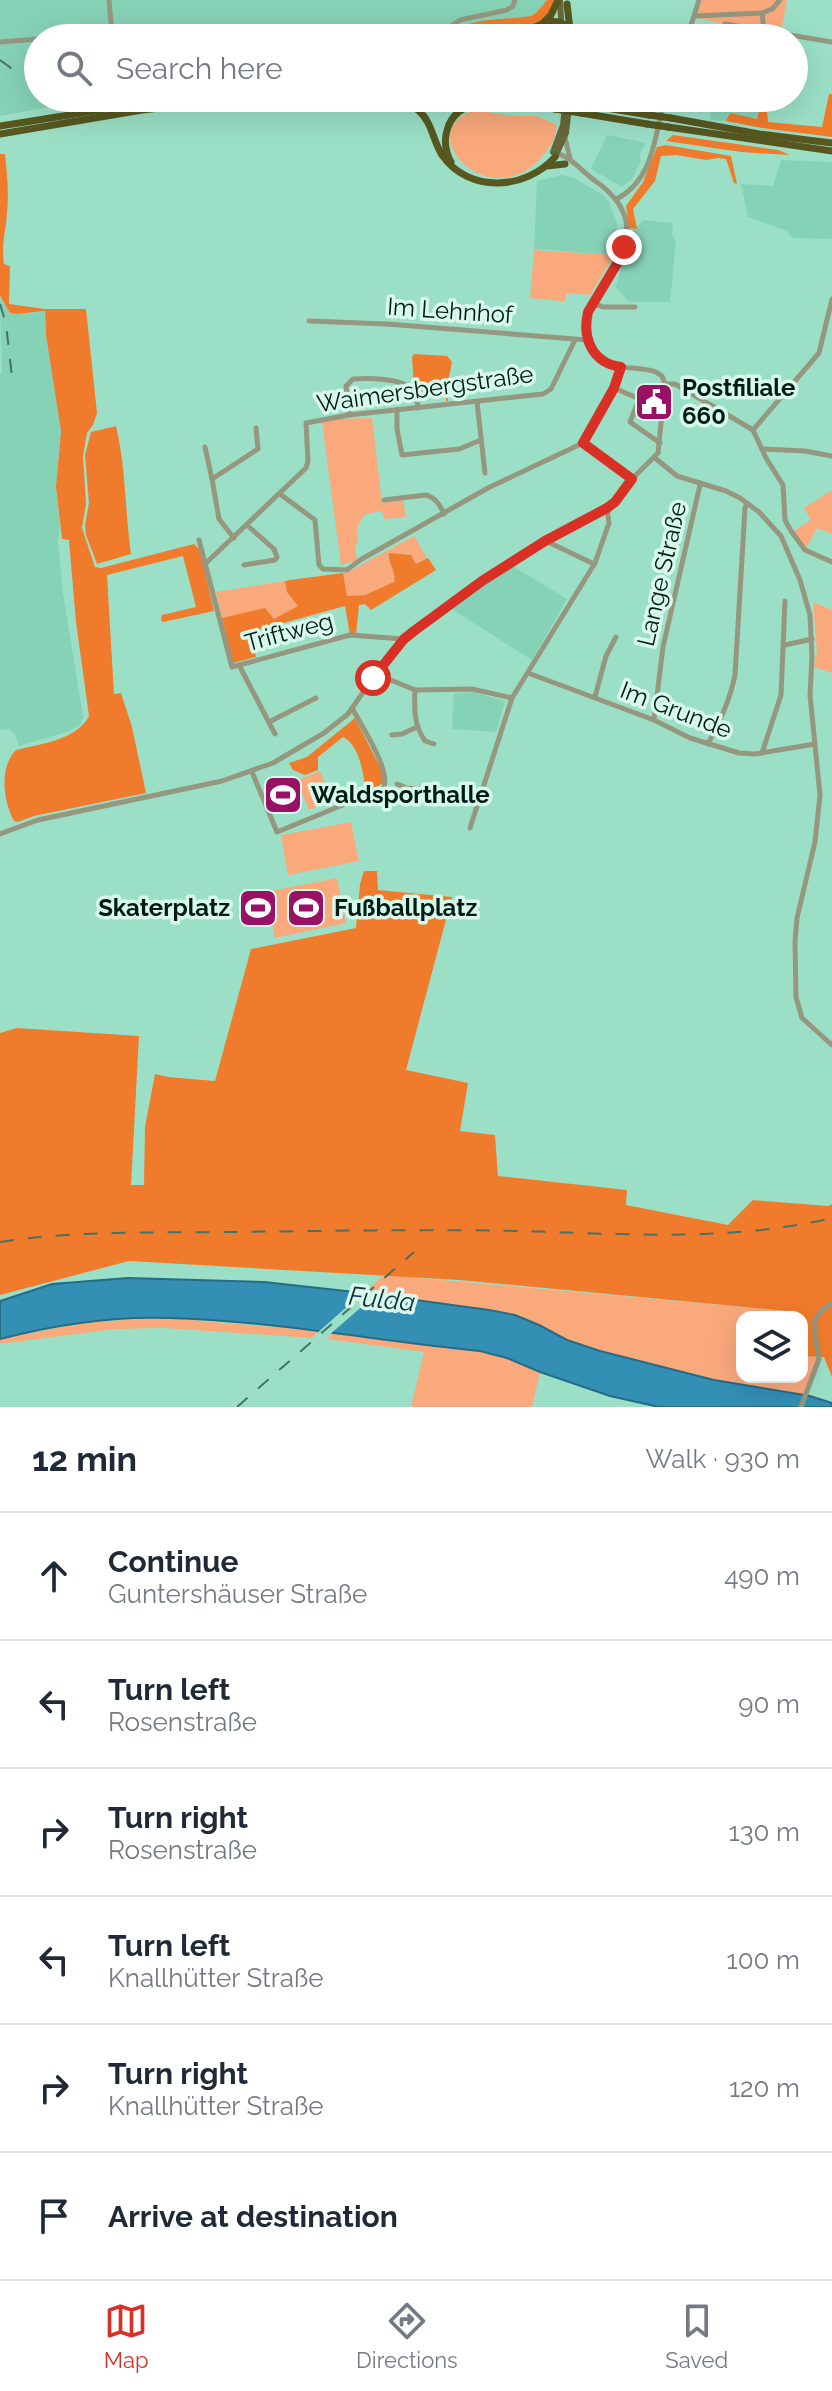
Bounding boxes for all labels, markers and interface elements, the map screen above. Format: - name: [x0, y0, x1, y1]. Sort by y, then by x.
- search box: [24, 24, 808, 112]
- icon: search: [52, 46, 96, 90]
- text: Search here: [116, 51, 283, 86]
- route end: [606, 229, 642, 265]
- street label: Im Lehnhof: [386, 292, 515, 329]
- street label: Waimersbergstraße: [315, 359, 535, 418]
- place label: Postfiliale 660: [682, 373, 795, 430]
- public building icon: Postfiliale 660: [633, 381, 675, 423]
- street label: Lange Straße: [631, 499, 692, 649]
- street label: Triftweg: [242, 606, 336, 657]
- route start: [355, 660, 391, 696]
- street label: Im Grunde: [616, 675, 736, 744]
- sports icon: Waldsporthalle: [262, 774, 304, 816]
- place label: Waldsporthalle: [311, 780, 490, 809]
- sports icon: Skaterplatz: [237, 887, 279, 929]
- sports icon: Fußballplatz: [285, 887, 327, 929]
- place label: Skaterplatz: [98, 893, 230, 922]
- place label: Fußballplatz: [334, 893, 477, 922]
- water label: Fulda: [347, 1281, 417, 1317]
- map controls: [736, 1311, 808, 1383]
- button: layers: [736, 1311, 808, 1383]
- text: 12 min: [32, 1439, 137, 1479]
- text: Walk · 930 m: [645, 1444, 800, 1474]
- text: Continue: [108, 1544, 239, 1579]
- icon: ahead: [32, 1554, 76, 1598]
- text: 490 m: [724, 1561, 800, 1591]
- text: Guntershäuser Straße: [108, 1579, 367, 1609]
- text: Turn left: [108, 1672, 230, 1707]
- icon: left: [32, 1682, 76, 1726]
- text: 90 m: [738, 1689, 800, 1719]
- text: Rosenstraße: [108, 1707, 257, 1737]
- text: Turn right: [108, 1800, 248, 1835]
- icon: right: [32, 1810, 76, 1854]
- text: 130 m: [729, 1817, 800, 1847]
- text: Rosenstraße: [108, 1835, 257, 1865]
- text: Turn left: [108, 1928, 230, 1963]
- icon: left: [32, 1938, 76, 1982]
- text: 100 m: [727, 1945, 800, 1975]
- text: Knallhütter Straße: [108, 1963, 324, 1993]
- text: Turn right: [108, 2056, 248, 2091]
- icon: right: [32, 2066, 76, 2110]
- text: 120 m: [729, 2073, 800, 2103]
- text: Knallhütter Straße: [108, 2091, 324, 2121]
- icon: arrive: [32, 2194, 76, 2238]
- text: Arrive at destination: [108, 2199, 398, 2234]
- tab: Map: [104, 2299, 149, 2373]
- tab: Directions: [356, 2299, 458, 2373]
- tab: Saved: [665, 2299, 728, 2373]

